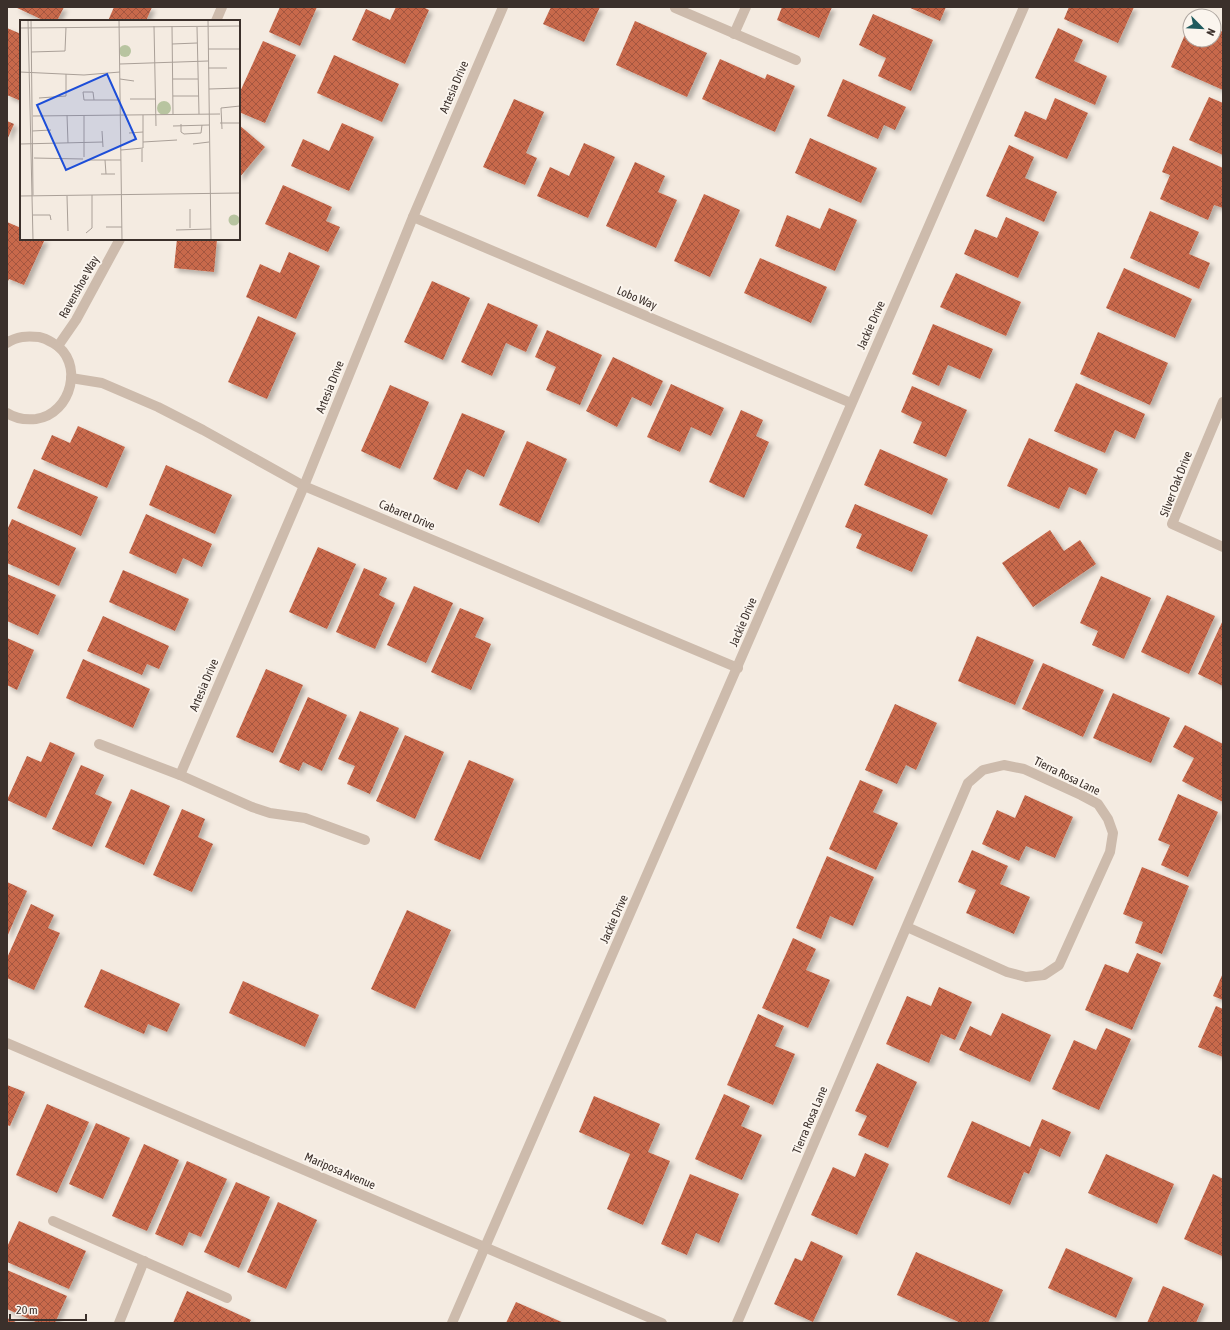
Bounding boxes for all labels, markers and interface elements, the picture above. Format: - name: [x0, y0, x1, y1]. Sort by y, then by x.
- north arrow: [1182, 8, 1222, 48]
- inset map: [20, 20, 240, 240]
- text: N: [1204, 27, 1218, 37]
- street label: Artesia Drive: [437, 59, 471, 115]
- street label: Ravenshoe Way: [56, 253, 102, 321]
- street label: Lobo Way: [615, 283, 659, 313]
- street label: Jackie Drive: [854, 298, 888, 352]
- street label: Artesia Drive: [313, 359, 347, 415]
- street label: Silver Oak Drive: [1157, 449, 1195, 519]
- street label: Cabaret Drive: [377, 497, 437, 533]
- street label: Jackie Drive: [726, 595, 760, 649]
- street label: Artesia Drive: [187, 657, 221, 713]
- street label: Tierra Rosa Lane: [1032, 754, 1102, 798]
- street label: Jackie Drive: [597, 892, 631, 946]
- street label: Tierra Rosa Lane: [790, 1084, 830, 1156]
- street label: Mariposa Avenue: [302, 1150, 378, 1192]
- scale bar: [10, 1296, 86, 1322]
- text: 20 m: [16, 1303, 38, 1317]

